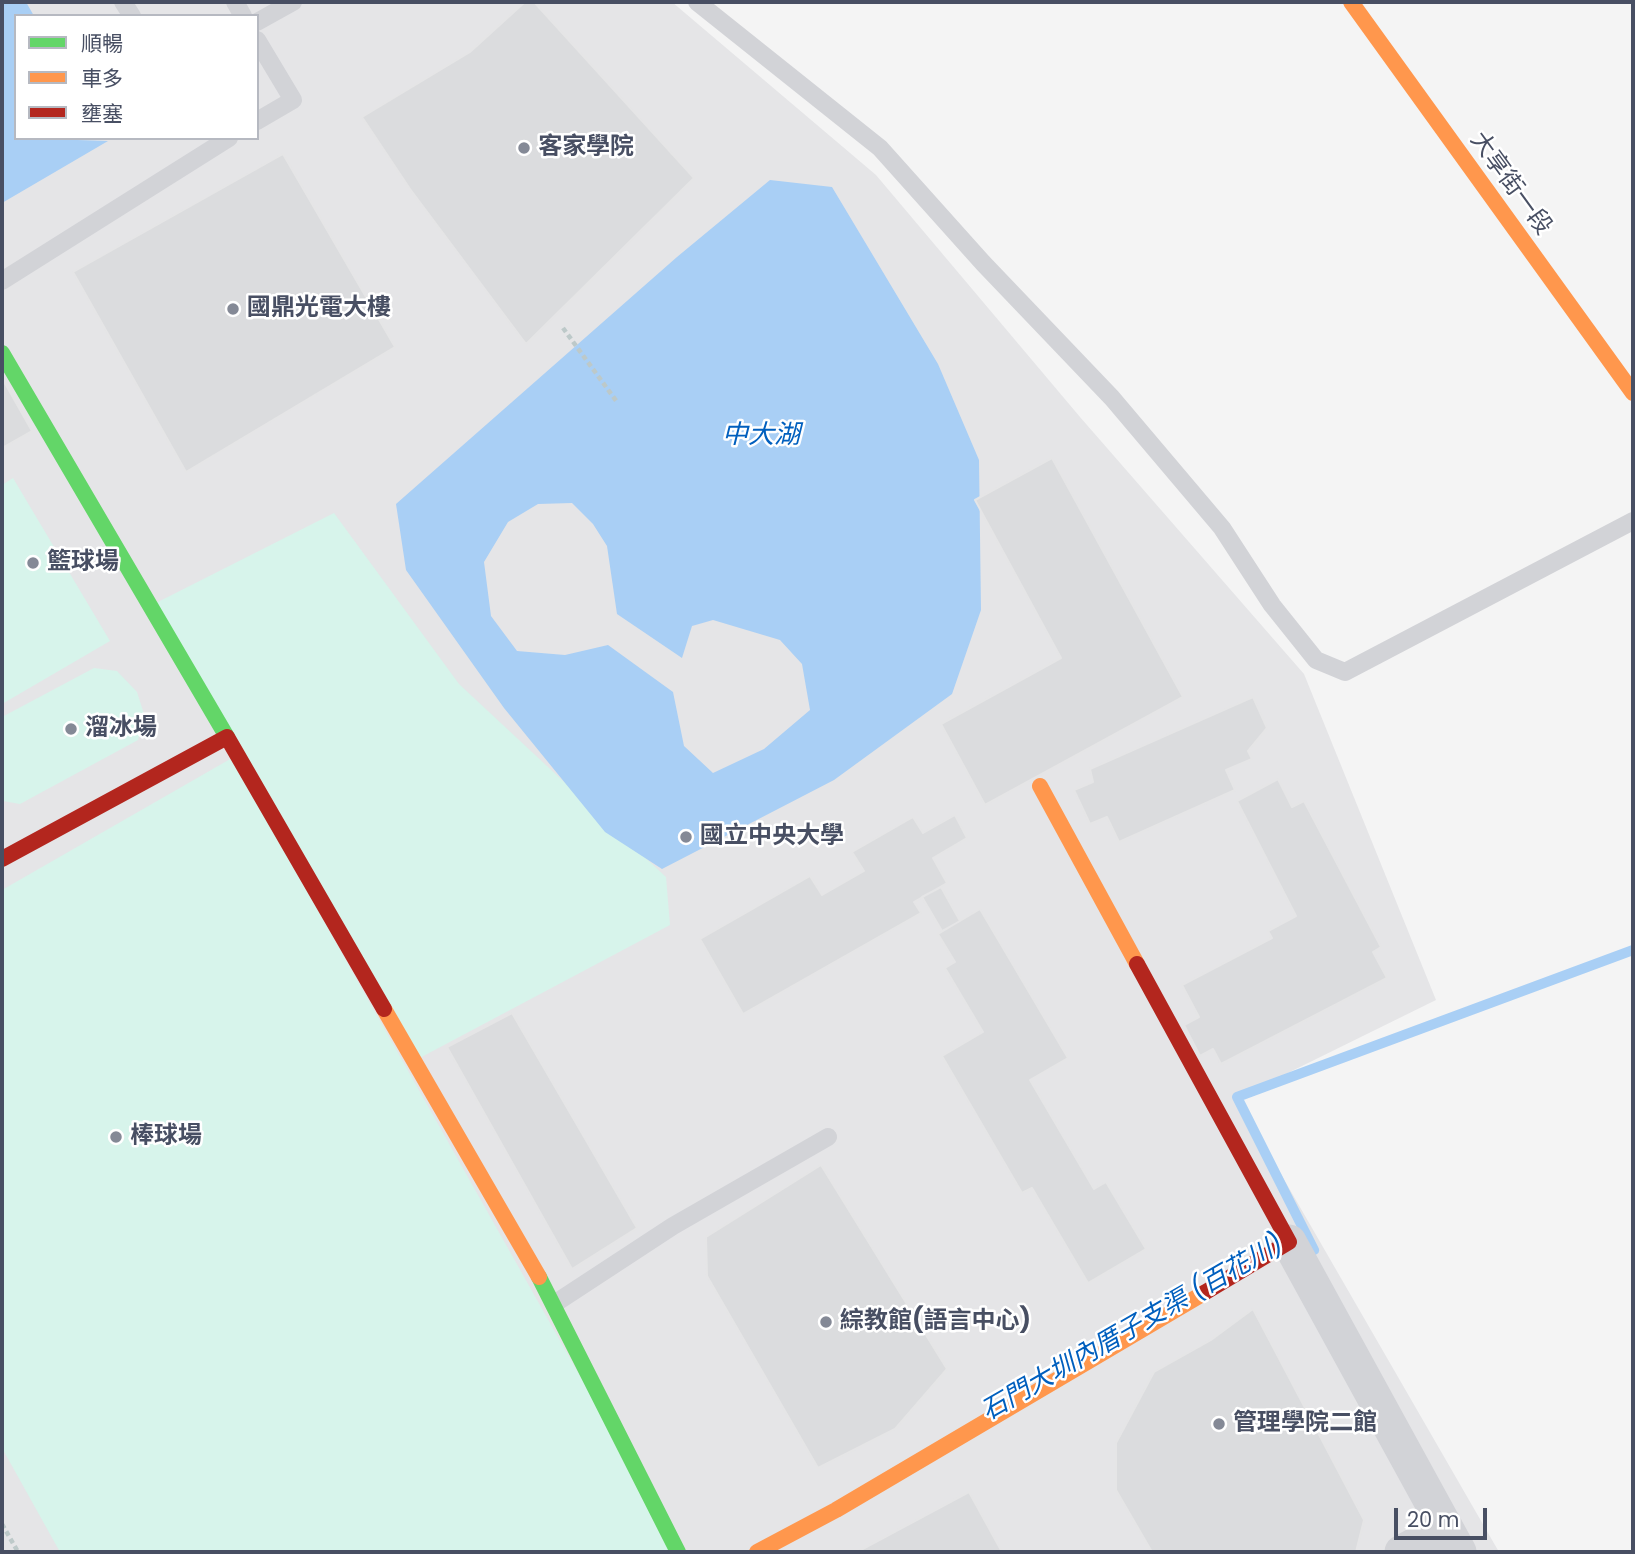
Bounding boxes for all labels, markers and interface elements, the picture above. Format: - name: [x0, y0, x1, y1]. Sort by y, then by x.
- legend: [14, 14, 259, 140]
- text: 順暢: [81, 29, 123, 58]
- text: 車多: [81, 64, 123, 93]
- text: 壅塞: [81, 99, 123, 128]
- street label: 大享街一段: [1463, 127, 1557, 241]
- place label: 客家學院: [538, 134, 634, 162]
- marker: 客家學院: [516, 140, 532, 156]
- place label: 國鼎光電大樓: [247, 295, 391, 323]
- marker: 國鼎光電大樓: [225, 301, 241, 317]
- water label: 中大湖: [722, 420, 800, 452]
- place label: 籃球場: [47, 549, 119, 577]
- marker: 籃球場: [25, 555, 41, 571]
- place label: 溜冰場: [85, 715, 157, 743]
- marker: 溜冰場: [63, 721, 79, 737]
- place label: 國立中央大學: [700, 823, 844, 851]
- marker: 國立中央大學: [678, 829, 694, 845]
- place label: 棒球場: [130, 1123, 202, 1151]
- marker: 棒球場: [108, 1129, 124, 1145]
- water label: 石門大圳內厝子支渠 (百花川): [977, 1230, 1289, 1428]
- place label: 綜教館(語言中心): [840, 1308, 1031, 1336]
- marker: 綜教館(語言中心): [818, 1314, 834, 1330]
- place label: 管理學院二館: [1233, 1410, 1377, 1438]
- marker: 管理學院二館: [1211, 1416, 1227, 1432]
- scale bar: [1397, 1494, 1490, 1538]
- text: 20 m: [1407, 1505, 1460, 1534]

